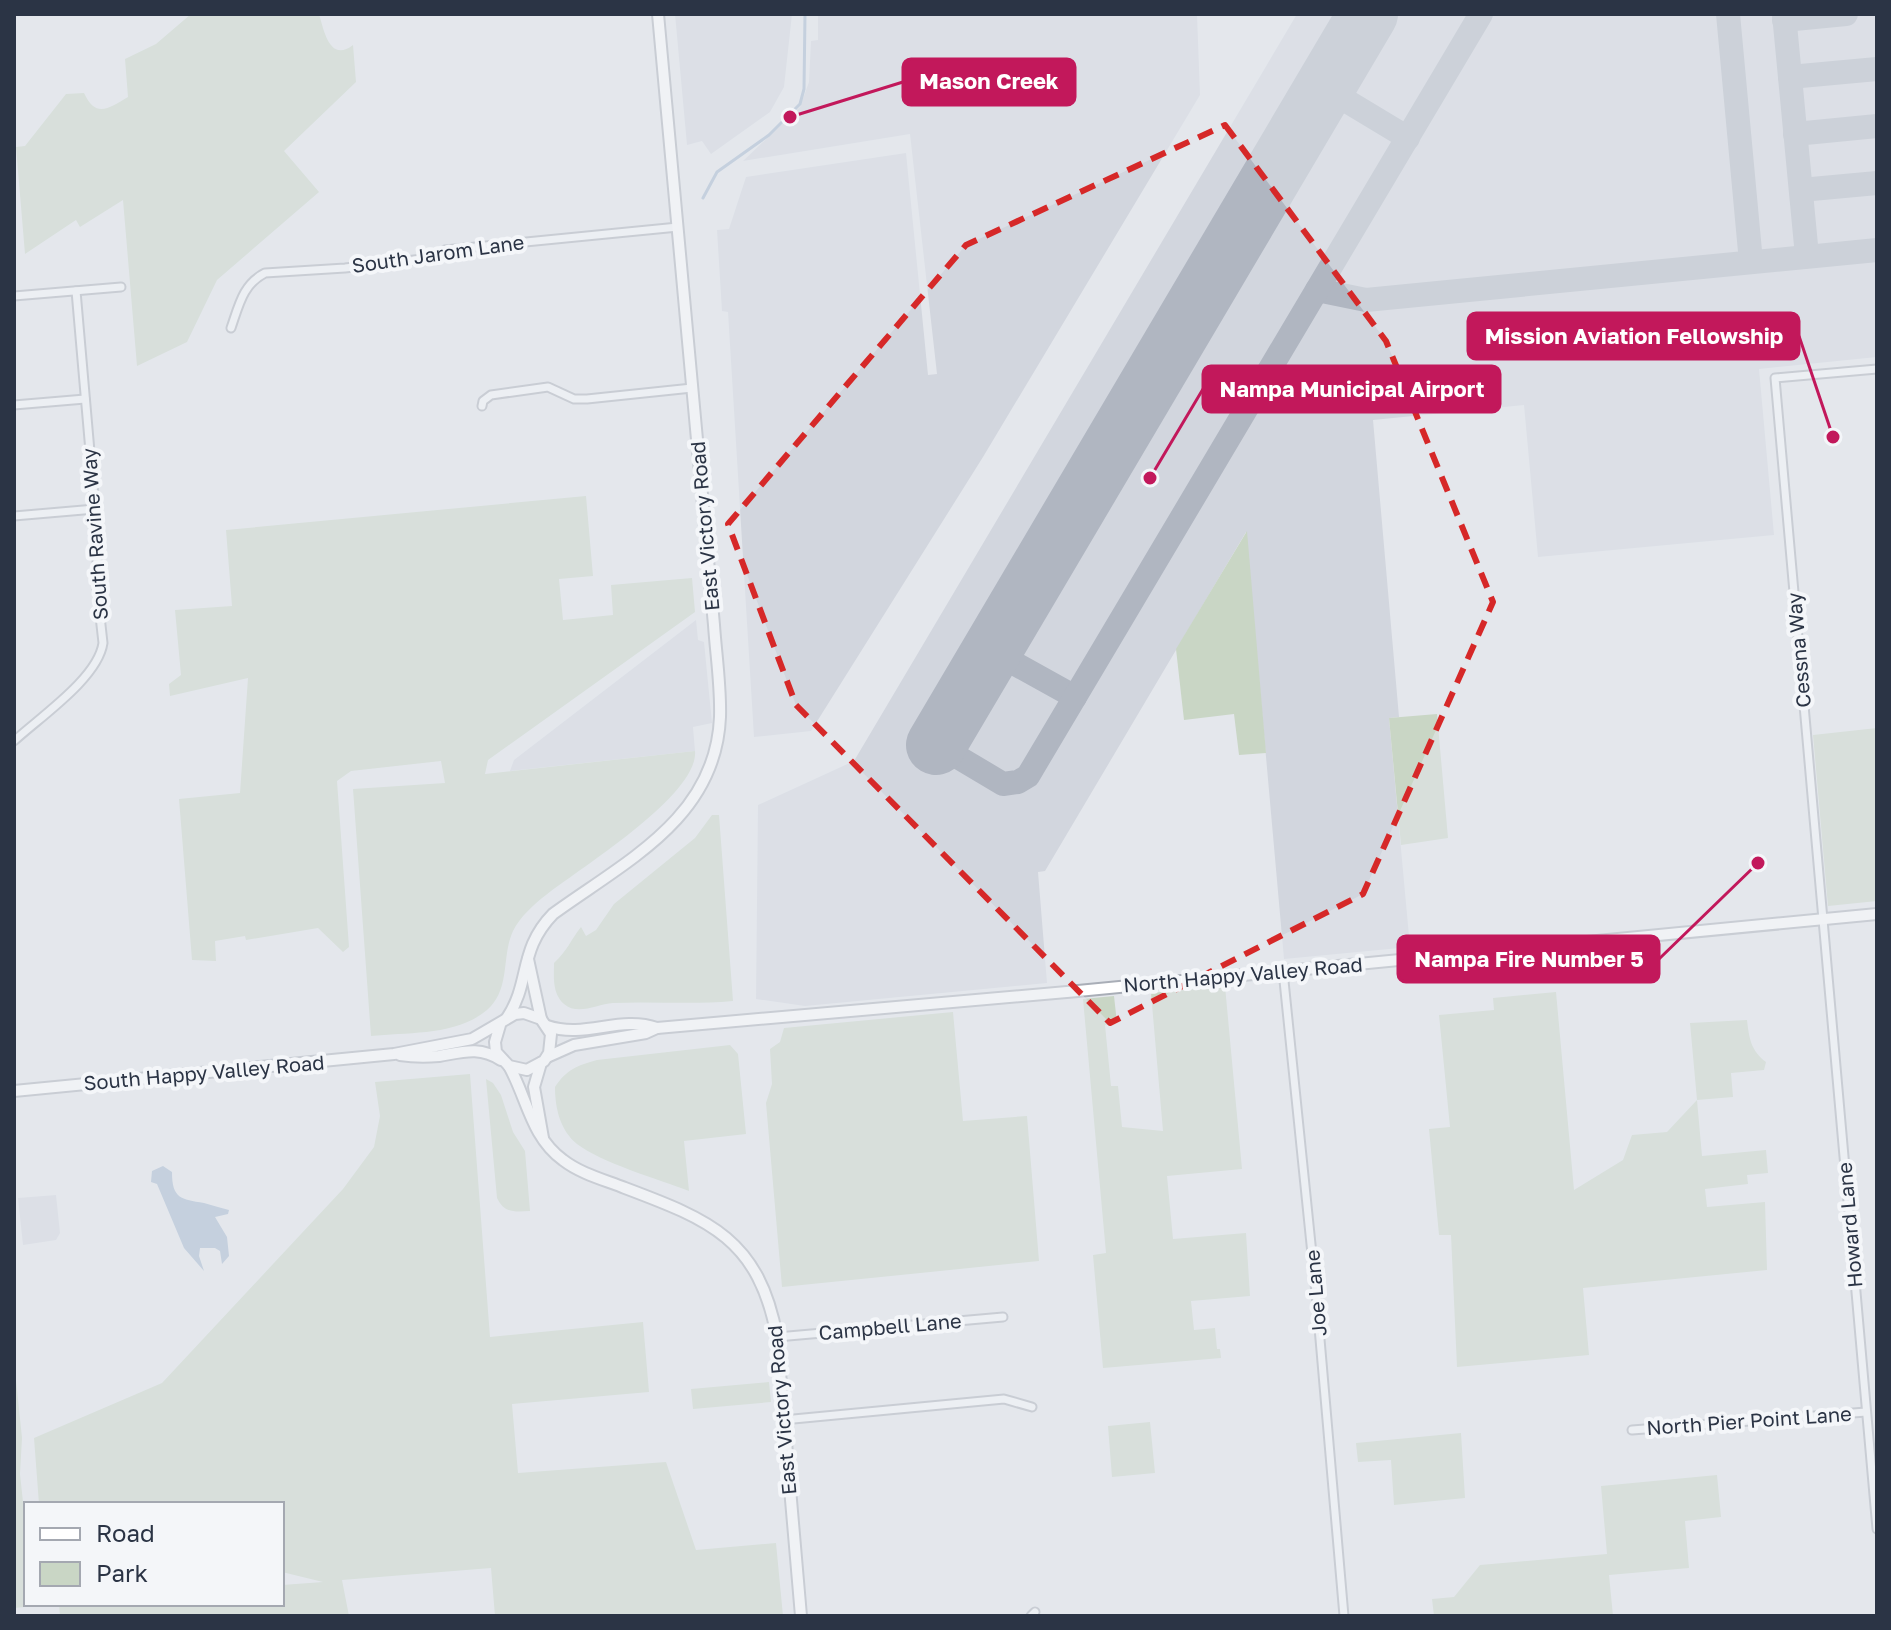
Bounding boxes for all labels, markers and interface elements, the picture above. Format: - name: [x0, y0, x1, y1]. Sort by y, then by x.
- callout: Mason Creek: [903, 59, 1075, 105]
- text: Mason Creek: [919, 67, 1059, 94]
- street label: South Jarom Lane: [350, 229, 526, 277]
- callout: Mission Aviation Fellowship: [1468, 313, 1799, 359]
- text: Mission Aviation Fellowship: [1485, 322, 1783, 349]
- callout: Nampa Municipal Airport: [1203, 366, 1500, 412]
- text: Nampa Municipal Airport: [1219, 375, 1485, 402]
- street label: East Victory Road: [685, 440, 723, 612]
- street label: South Ravine Way: [76, 447, 112, 621]
- street label: Cessna Way: [1781, 592, 1815, 709]
- callout: Nampa Fire Number 5: [1398, 936, 1659, 982]
- text: Nampa Fire Number 5: [1414, 945, 1644, 972]
- street label: North Happy Valley Road: [1122, 952, 1364, 996]
- street label: South Happy Valley Road: [83, 1050, 325, 1094]
- street label: Howard Lane: [1832, 1161, 1866, 1289]
- street label: Joe Lane: [1299, 1249, 1331, 1337]
- street label: Campbell Lane: [817, 1308, 962, 1344]
- street label: East Victory Road: [762, 1324, 800, 1496]
- street label: North Pier Point Lane: [1645, 1401, 1852, 1439]
- legend: [24, 1502, 284, 1606]
- text: Road: [96, 1518, 155, 1547]
- text: Park: [96, 1558, 148, 1587]

